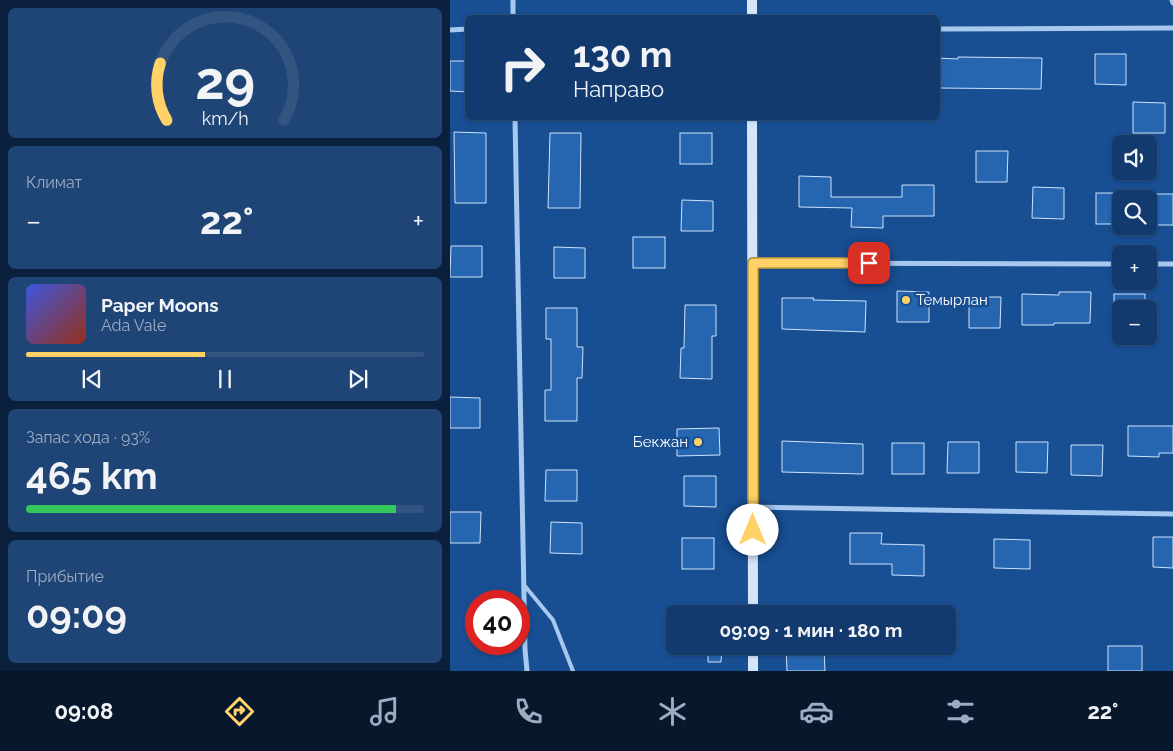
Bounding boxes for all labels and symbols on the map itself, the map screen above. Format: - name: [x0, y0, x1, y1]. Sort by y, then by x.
- pin: [848, 242, 890, 284]
- place label: Темырлан: [916, 291, 988, 309]
- marker: Темырлан: [900, 294, 912, 306]
- place label: Бекжан: [633, 433, 688, 451]
- marker: Бекжан: [692, 436, 704, 448]
- position arrow: [726, 503, 778, 555]
- speed limit sign: 40: [465, 590, 530, 655]

